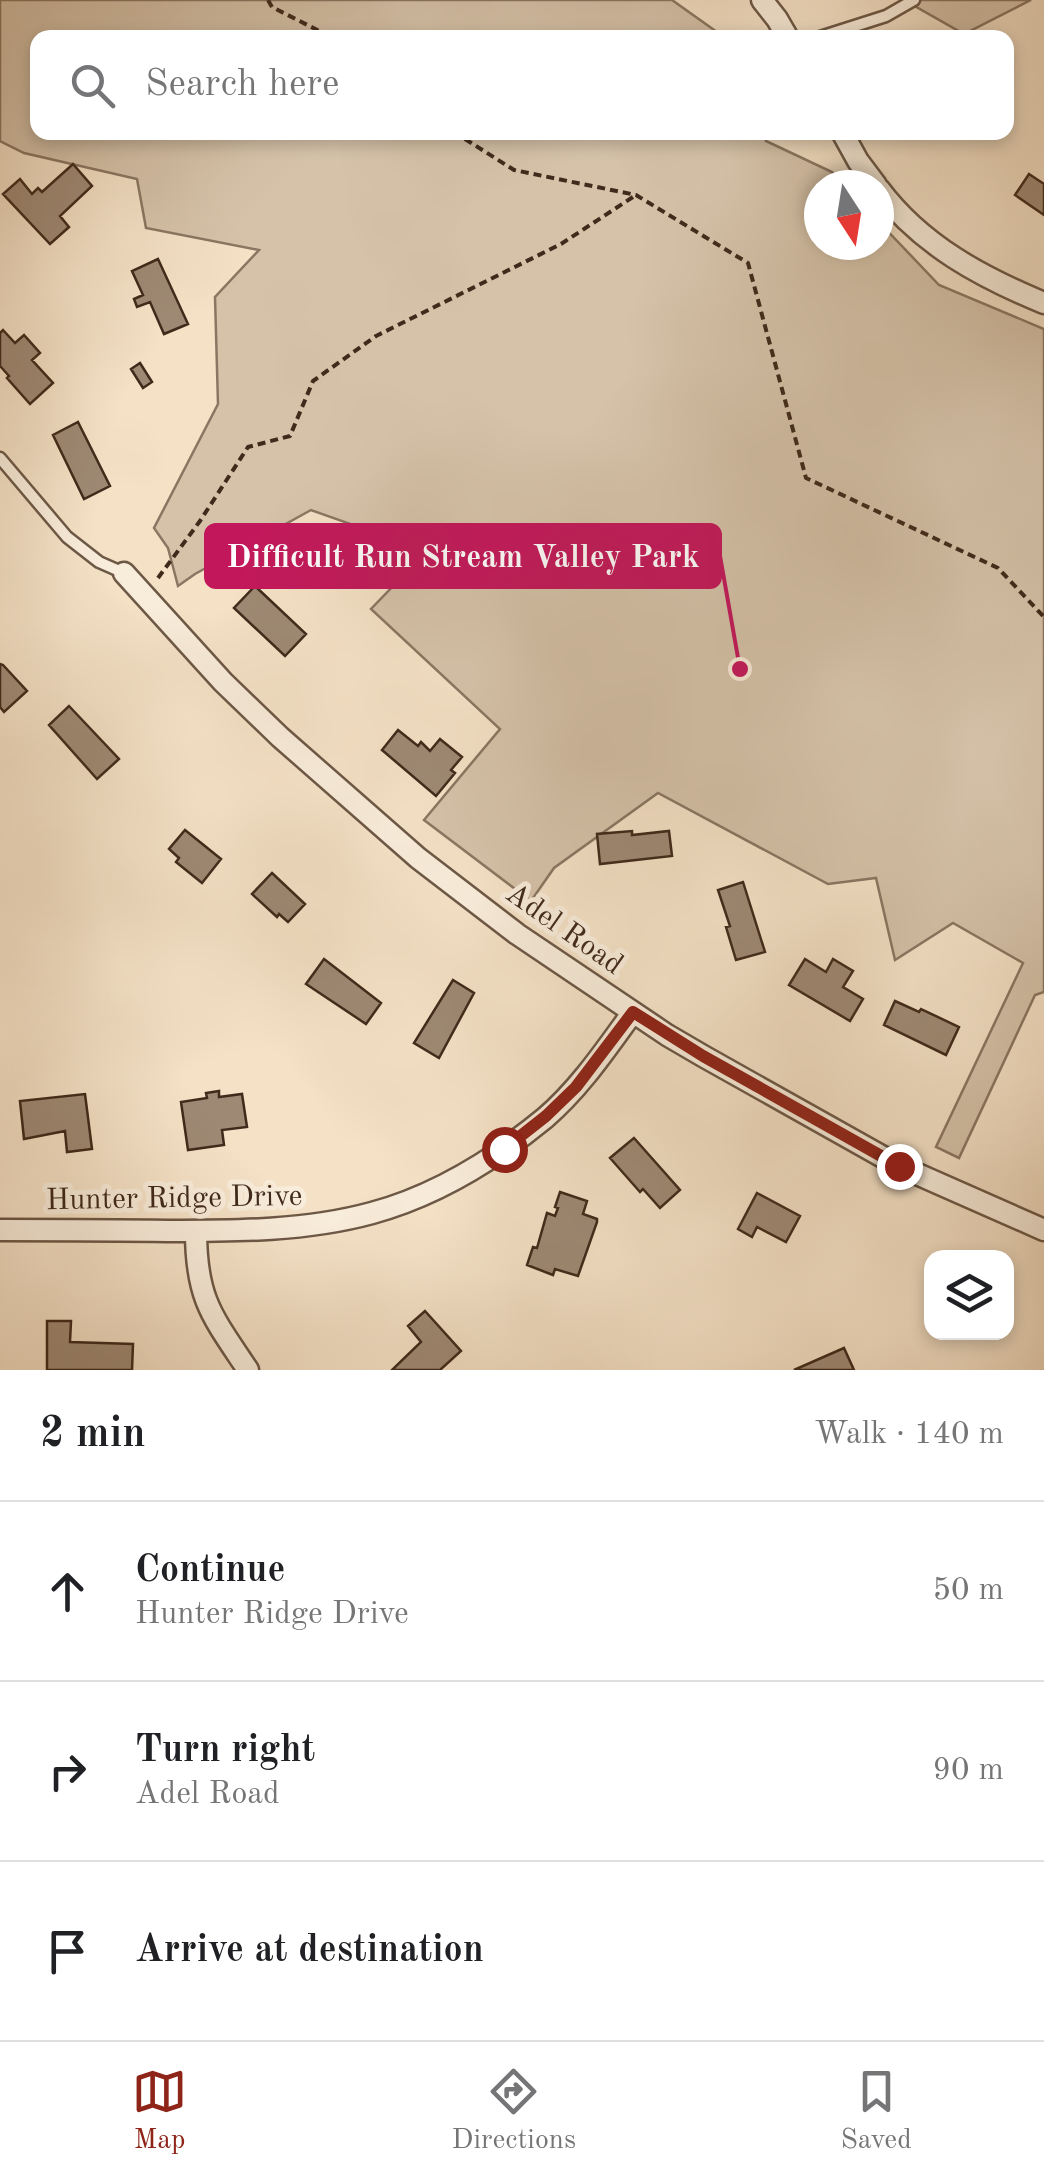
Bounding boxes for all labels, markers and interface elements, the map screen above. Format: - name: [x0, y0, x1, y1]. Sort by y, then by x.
- search box: [30, 30, 1014, 140]
- icon: search: [65, 58, 120, 113]
- text: Search here: [145, 66, 340, 104]
- north arrow: [804, 170, 894, 260]
- callout: Difficult Run Stream Valley Park: [206, 525, 720, 587]
- text: Difficult Run Stream Valley Park: [226, 543, 700, 575]
- street label: Adel Road: [500, 878, 628, 981]
- route start: [482, 1127, 528, 1173]
- route end: [877, 1144, 923, 1190]
- street label: Hunter Ridge Drive: [46, 1182, 303, 1216]
- map controls: [924, 1250, 1014, 1340]
- button: layers: [924, 1250, 1014, 1340]
- text: 2 min: [40, 1414, 146, 1456]
- text: Walk · 140 m: [814, 1419, 1004, 1451]
- text: Continue: [135, 1552, 285, 1590]
- icon: ahead: [40, 1564, 95, 1619]
- text: 50 m: [933, 1575, 1004, 1607]
- text: Hunter Ridge Drive: [135, 1599, 409, 1631]
- text: Turn right: [135, 1732, 315, 1770]
- icon: right: [40, 1744, 95, 1799]
- text: 90 m: [933, 1755, 1004, 1787]
- text: Adel Road: [135, 1779, 280, 1811]
- icon: arrive: [40, 1924, 95, 1979]
- text: Arrive at destination: [135, 1932, 484, 1970]
- tab: Map: [132, 2064, 187, 2159]
- tab: Directions: [452, 2064, 576, 2159]
- tab: Saved: [840, 2064, 912, 2159]

